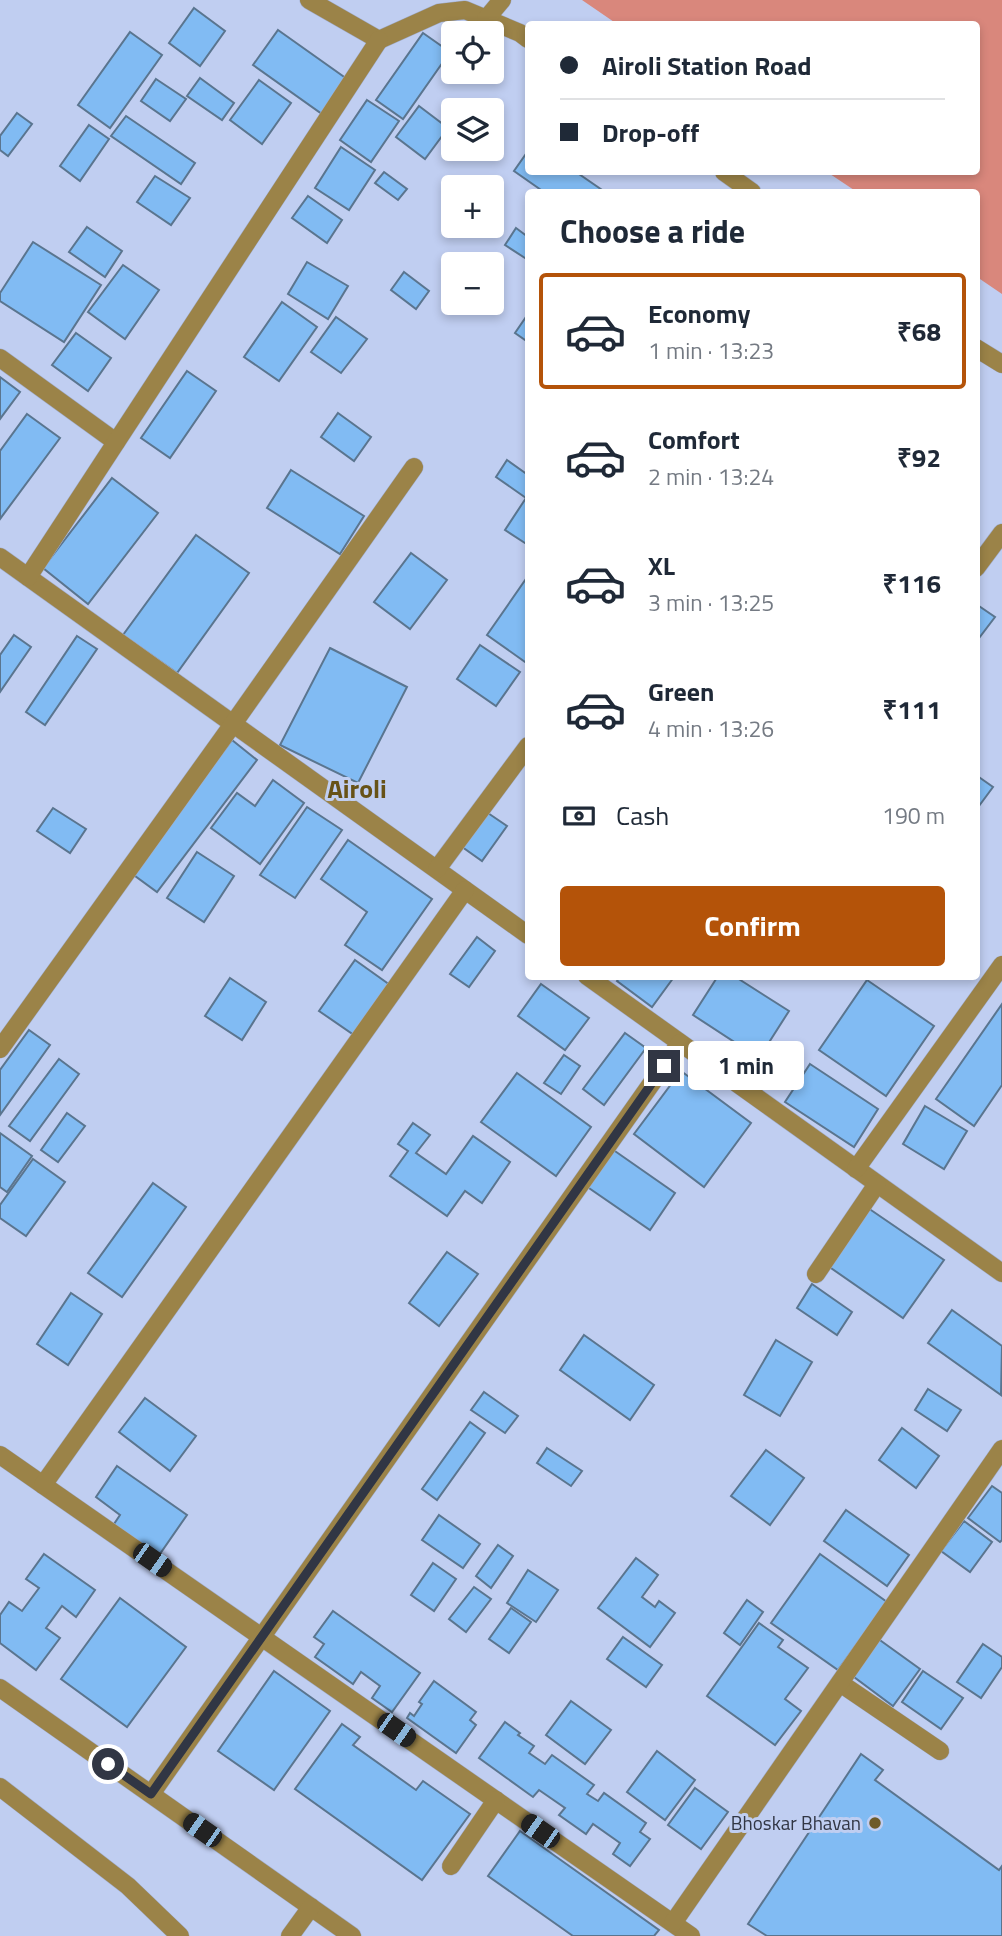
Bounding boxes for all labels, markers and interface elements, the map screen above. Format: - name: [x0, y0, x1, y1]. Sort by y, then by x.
- map controls: [441, 21, 504, 315]
- button: locate: [441, 21, 504, 84]
- text: Airoli Station Road: [602, 46, 811, 85]
- button: layers: [441, 98, 504, 161]
- text: Drop-off: [602, 113, 699, 152]
- button: +: [441, 175, 504, 238]
- text: Choose a ride: [560, 207, 745, 255]
- button: −: [441, 252, 504, 315]
- text: Economy: [648, 294, 750, 333]
- icon: car: [564, 300, 627, 363]
- text: ₹68: [897, 312, 941, 351]
- text: 1 min · 13:23: [648, 333, 774, 368]
- text: Comfort: [648, 420, 740, 459]
- icon: car: [564, 426, 627, 489]
- text: ₹92: [897, 438, 941, 477]
- text: 2 min · 13:24: [648, 459, 774, 494]
- text: XL: [648, 546, 675, 585]
- icon: car: [564, 552, 627, 615]
- text: ₹116: [882, 564, 941, 603]
- text: 3 min · 13:25: [648, 585, 774, 620]
- text: Green: [648, 672, 714, 711]
- icon: car: [564, 678, 627, 741]
- text: ₹111: [882, 690, 941, 729]
- text: 4 min · 13:26: [648, 711, 774, 746]
- district label: Airoli: [327, 769, 387, 808]
- text: Cash: [616, 796, 669, 835]
- icon: cash: [560, 797, 598, 835]
- text: 190 m: [882, 798, 945, 833]
- button: Confirm: [560, 886, 945, 966]
- callout: 1 min: [688, 1042, 804, 1090]
- text: 1 min: [718, 1048, 774, 1083]
- route end: [648, 1050, 680, 1082]
- car: [129, 1539, 176, 1581]
- car: [373, 1709, 420, 1751]
- route start: [92, 1748, 124, 1780]
- place label: Bhoskar Bhavan: [731, 1808, 861, 1837]
- car: [179, 1809, 226, 1851]
- car: [517, 1810, 564, 1852]
- marker: Bhoskar Bhavan: [867, 1815, 883, 1831]

